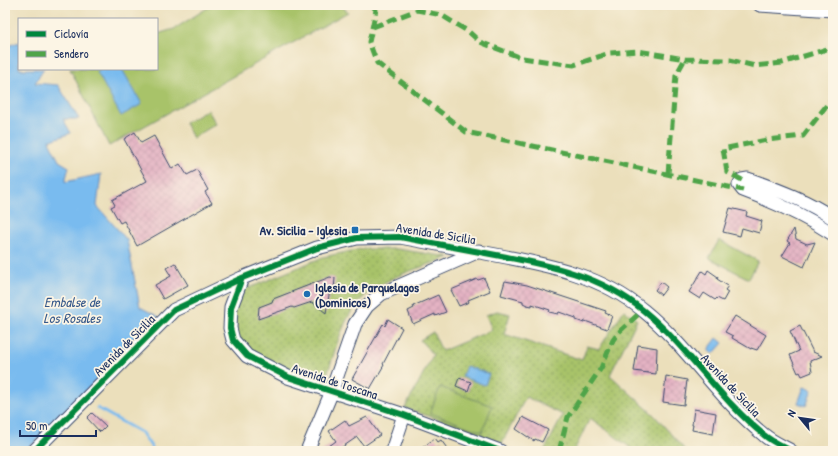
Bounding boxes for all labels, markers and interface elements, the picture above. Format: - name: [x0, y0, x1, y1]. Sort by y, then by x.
- legend: [18, 18, 158, 70]
- text: Ciclovía: [54, 25, 88, 42]
- text: Sendero: [54, 45, 89, 62]
- street label: Avenida de Sicilia: [395, 218, 477, 248]
- place label: Av. Sicilia - Iglesia: [260, 221, 348, 240]
- marker: Av. Sicilia - Iglesia: [350, 225, 360, 235]
- place label: Iglesia de Parquelagos (Dominicos): [315, 278, 419, 311]
- marker: Iglesia de Parquelagos (Dominicos): [302, 289, 312, 299]
- water label: Embalse de Los Rosales: [43, 292, 102, 327]
- street label: Avenida de Sicilia: [89, 310, 159, 380]
- street label: Avenida de Sicilia: [697, 350, 765, 420]
- street label: Avenida de Toscana: [290, 359, 380, 403]
- north arrow: [780, 398, 820, 438]
- text: N: [784, 407, 799, 419]
- scale bar: [20, 412, 96, 438]
- text: 50 m: [26, 417, 47, 434]

